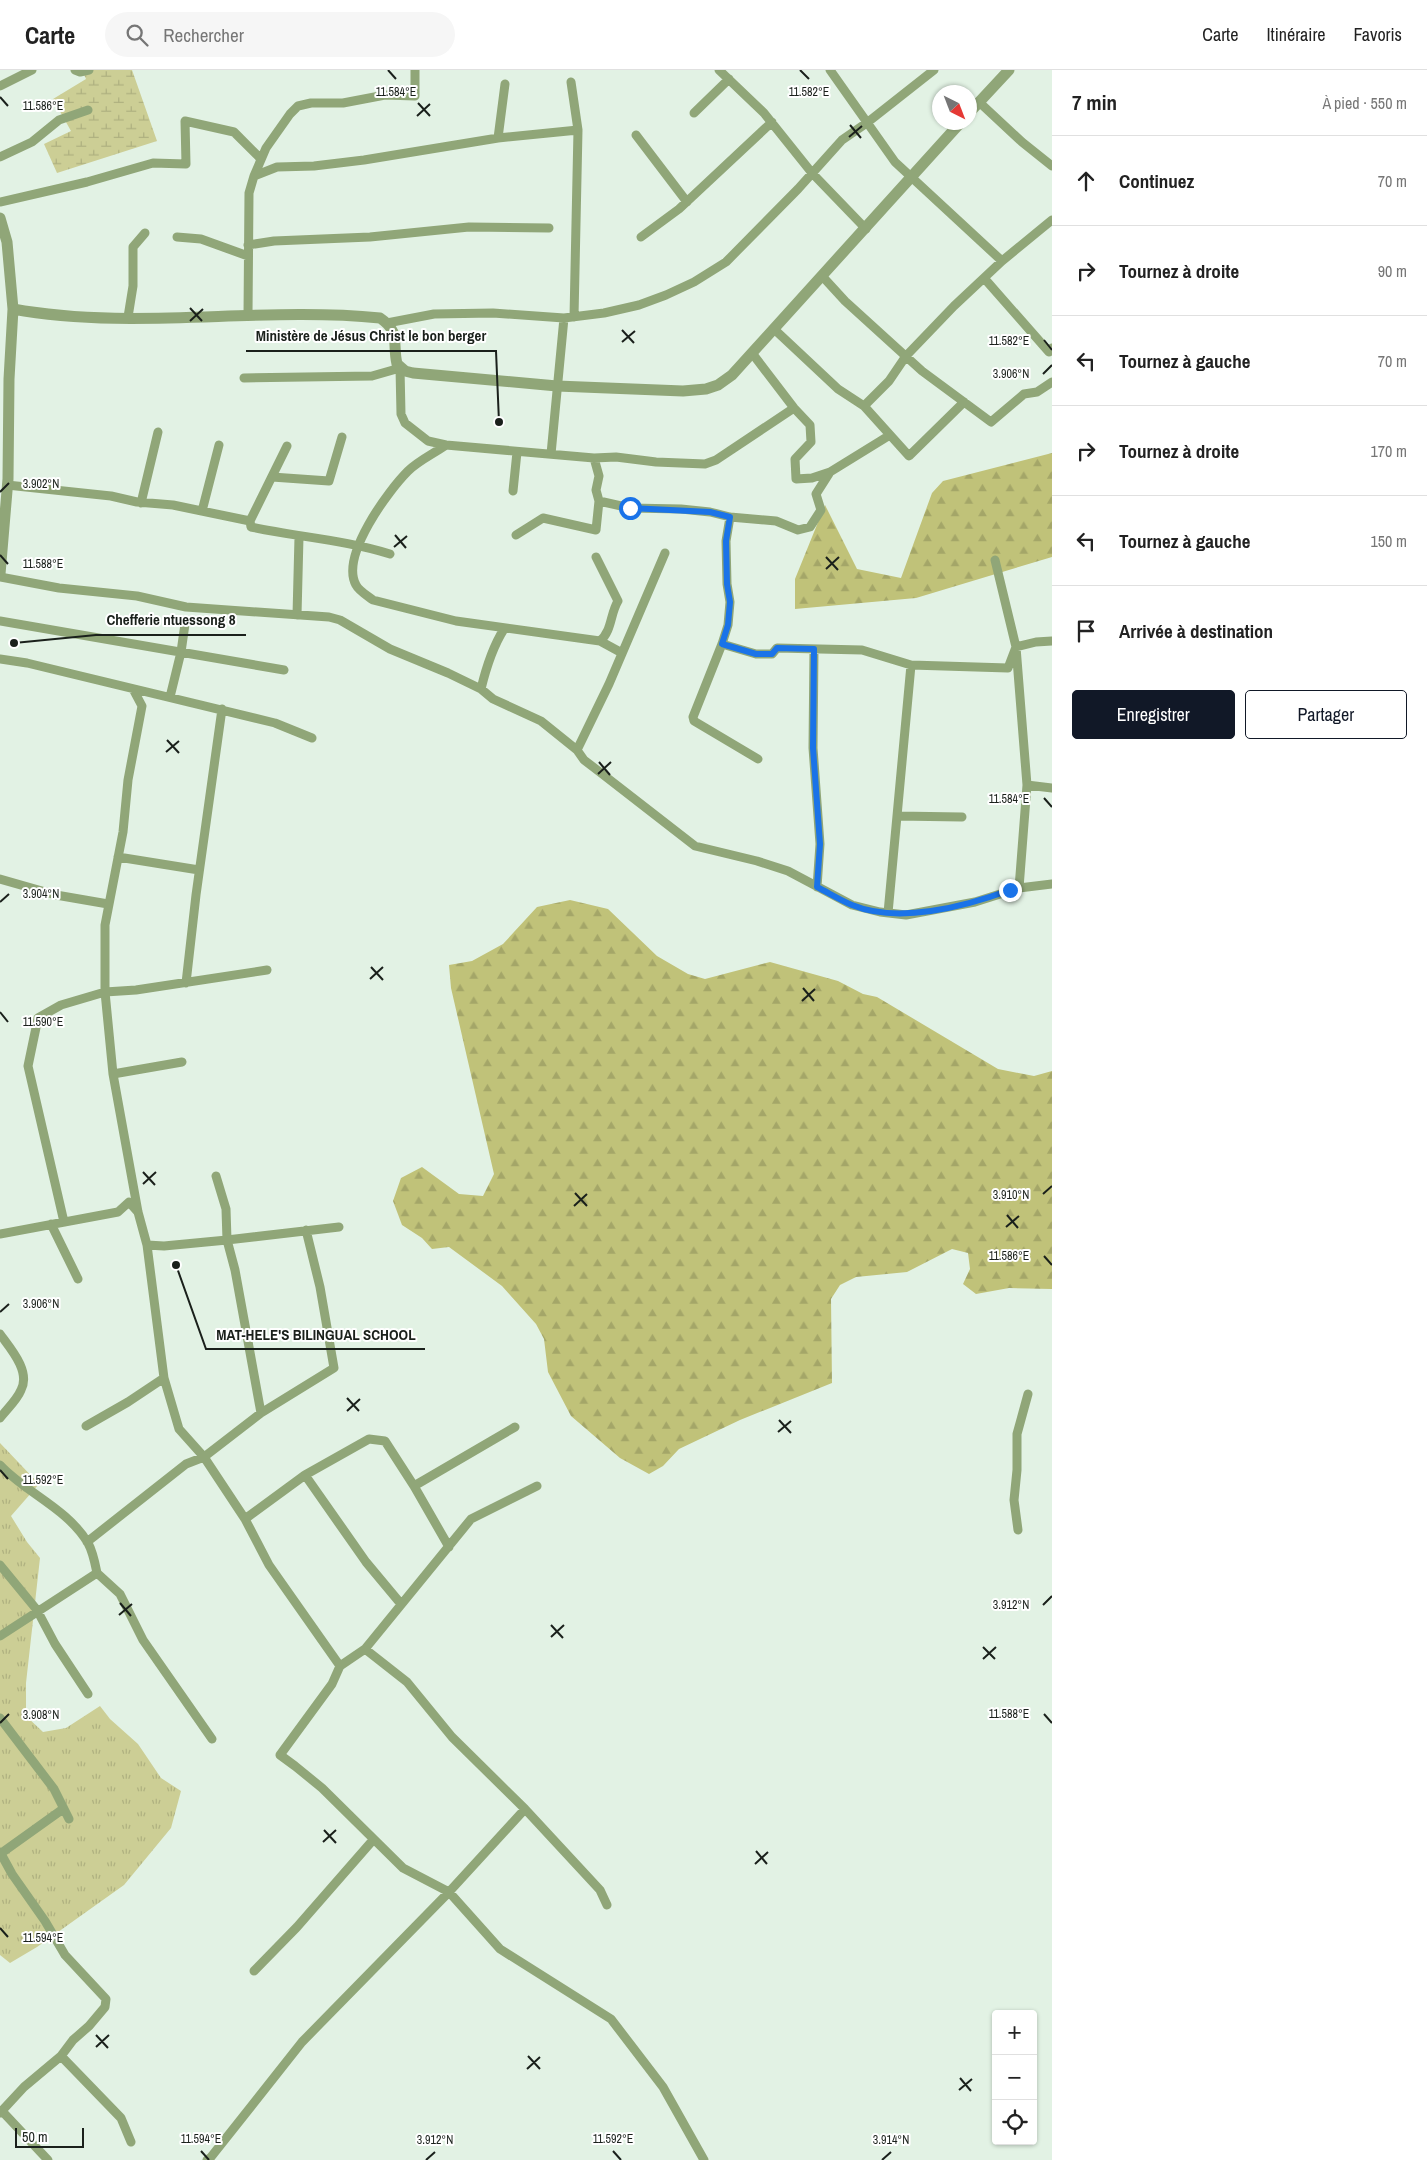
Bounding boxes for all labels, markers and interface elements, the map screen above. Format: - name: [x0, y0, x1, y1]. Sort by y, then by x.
- search box: [105, 12, 455, 57]
- text: Carte: [25, 19, 75, 51]
- icon: search: [123, 21, 151, 49]
- text: Rechercher: [163, 22, 244, 48]
- text: Carte: [1202, 22, 1238, 47]
- text: Itinéraire: [1266, 22, 1326, 47]
- text: Favoris: [1354, 22, 1402, 47]
- text: 11.584°E: [376, 84, 416, 100]
- text: 11.582°E: [789, 84, 829, 100]
- north arrow: [932, 85, 977, 130]
- text: 7 min: [1072, 88, 1117, 117]
- text: À pied · 550 m: [1322, 92, 1407, 114]
- text: 11.586°E: [23, 98, 63, 114]
- icon: ahead: [1072, 167, 1100, 195]
- text: Continuez: [1119, 168, 1194, 194]
- text: 70 m: [1378, 170, 1407, 192]
- icon: right: [1072, 257, 1100, 285]
- text: Tournez à droite: [1119, 258, 1239, 284]
- text: 90 m: [1378, 260, 1407, 282]
- callout: Ministère de Jésus Christ le bon berger: [246, 321, 496, 351]
- text: Ministère de Jésus Christ le bon berger: [256, 325, 486, 346]
- text: 11.582°E: [989, 333, 1029, 349]
- icon: left: [1072, 347, 1100, 375]
- text: Tournez à gauche: [1119, 348, 1250, 374]
- text: 70 m: [1378, 350, 1407, 372]
- text: 3.906°N: [993, 366, 1029, 382]
- icon: right: [1072, 437, 1100, 465]
- text: Tournez à droite: [1119, 438, 1239, 464]
- text: 170 m: [1371, 440, 1407, 462]
- text: 3.902°N: [23, 476, 59, 492]
- route start: [619, 497, 642, 520]
- icon: left: [1072, 527, 1100, 555]
- text: Tournez à gauche: [1119, 528, 1250, 554]
- text: 150 m: [1371, 530, 1407, 552]
- text: 11.588°E: [23, 556, 63, 572]
- callout: Chefferie ntuessong 8: [96, 605, 246, 635]
- text: Chefferie ntuessong 8: [106, 609, 236, 630]
- icon: arrive: [1072, 617, 1100, 645]
- text: Arrivée à destination: [1119, 618, 1273, 644]
- button: Enregistrer: [1072, 690, 1235, 739]
- button: Partager: [1245, 690, 1407, 739]
- text: 11.584°E: [989, 791, 1029, 807]
- route end: [999, 879, 1022, 902]
- text: 3.904°N: [23, 886, 59, 902]
- text: 11.590°E: [23, 1014, 63, 1030]
- text: 3.910°N: [993, 1187, 1029, 1203]
- text: 11.586°E: [989, 1248, 1029, 1264]
- text: 3.906°N: [23, 1296, 59, 1312]
- callout: MAT-HELE'S BILINGUAL SCHOOL: [206, 1319, 425, 1349]
- text: MAT-HELE'S BILINGUAL SCHOOL: [216, 1324, 416, 1345]
- text: 11.592°E: [23, 1472, 63, 1488]
- text: 3.912°N: [993, 1597, 1029, 1613]
- text: 11.588°E: [989, 1706, 1029, 1722]
- text: 3.908°N: [23, 1707, 59, 1723]
- text: 11.594°E: [23, 1930, 63, 1946]
- map controls: [992, 2010, 1037, 2145]
- button: +: [992, 2010, 1037, 2055]
- button: −: [992, 2055, 1037, 2100]
- button: locate: [992, 2100, 1037, 2145]
- scale bar: [15, 2125, 84, 2148]
- text: 50 m: [22, 2128, 48, 2146]
- text: 11.594°E: [181, 2131, 221, 2147]
- text: 11.592°E: [593, 2131, 633, 2147]
- text: 3.912°N: [417, 2132, 453, 2148]
- text: 3.914°N: [873, 2132, 909, 2148]

